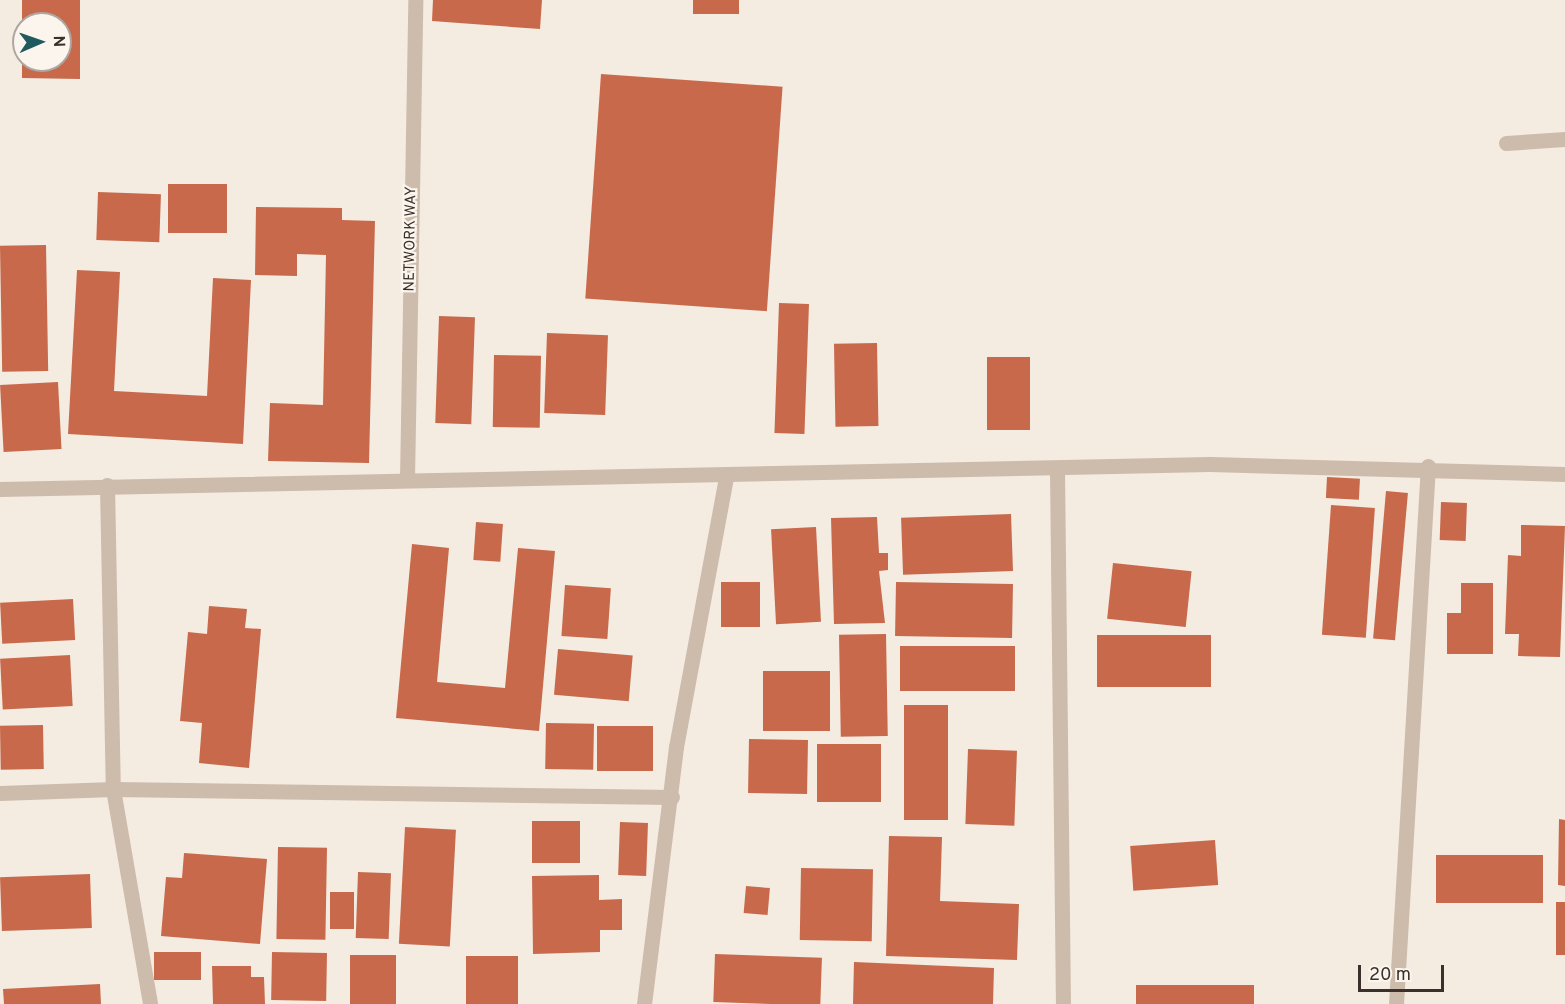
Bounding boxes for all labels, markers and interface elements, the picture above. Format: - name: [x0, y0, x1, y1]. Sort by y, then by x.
- north arrow: [12, 12, 72, 72]
- text: N: [48, 35, 68, 48]
- street label: NETWORK WAY: [401, 186, 421, 292]
- scale bar: [1361, 953, 1446, 991]
- text: 20 m: [1369, 964, 1411, 987]

